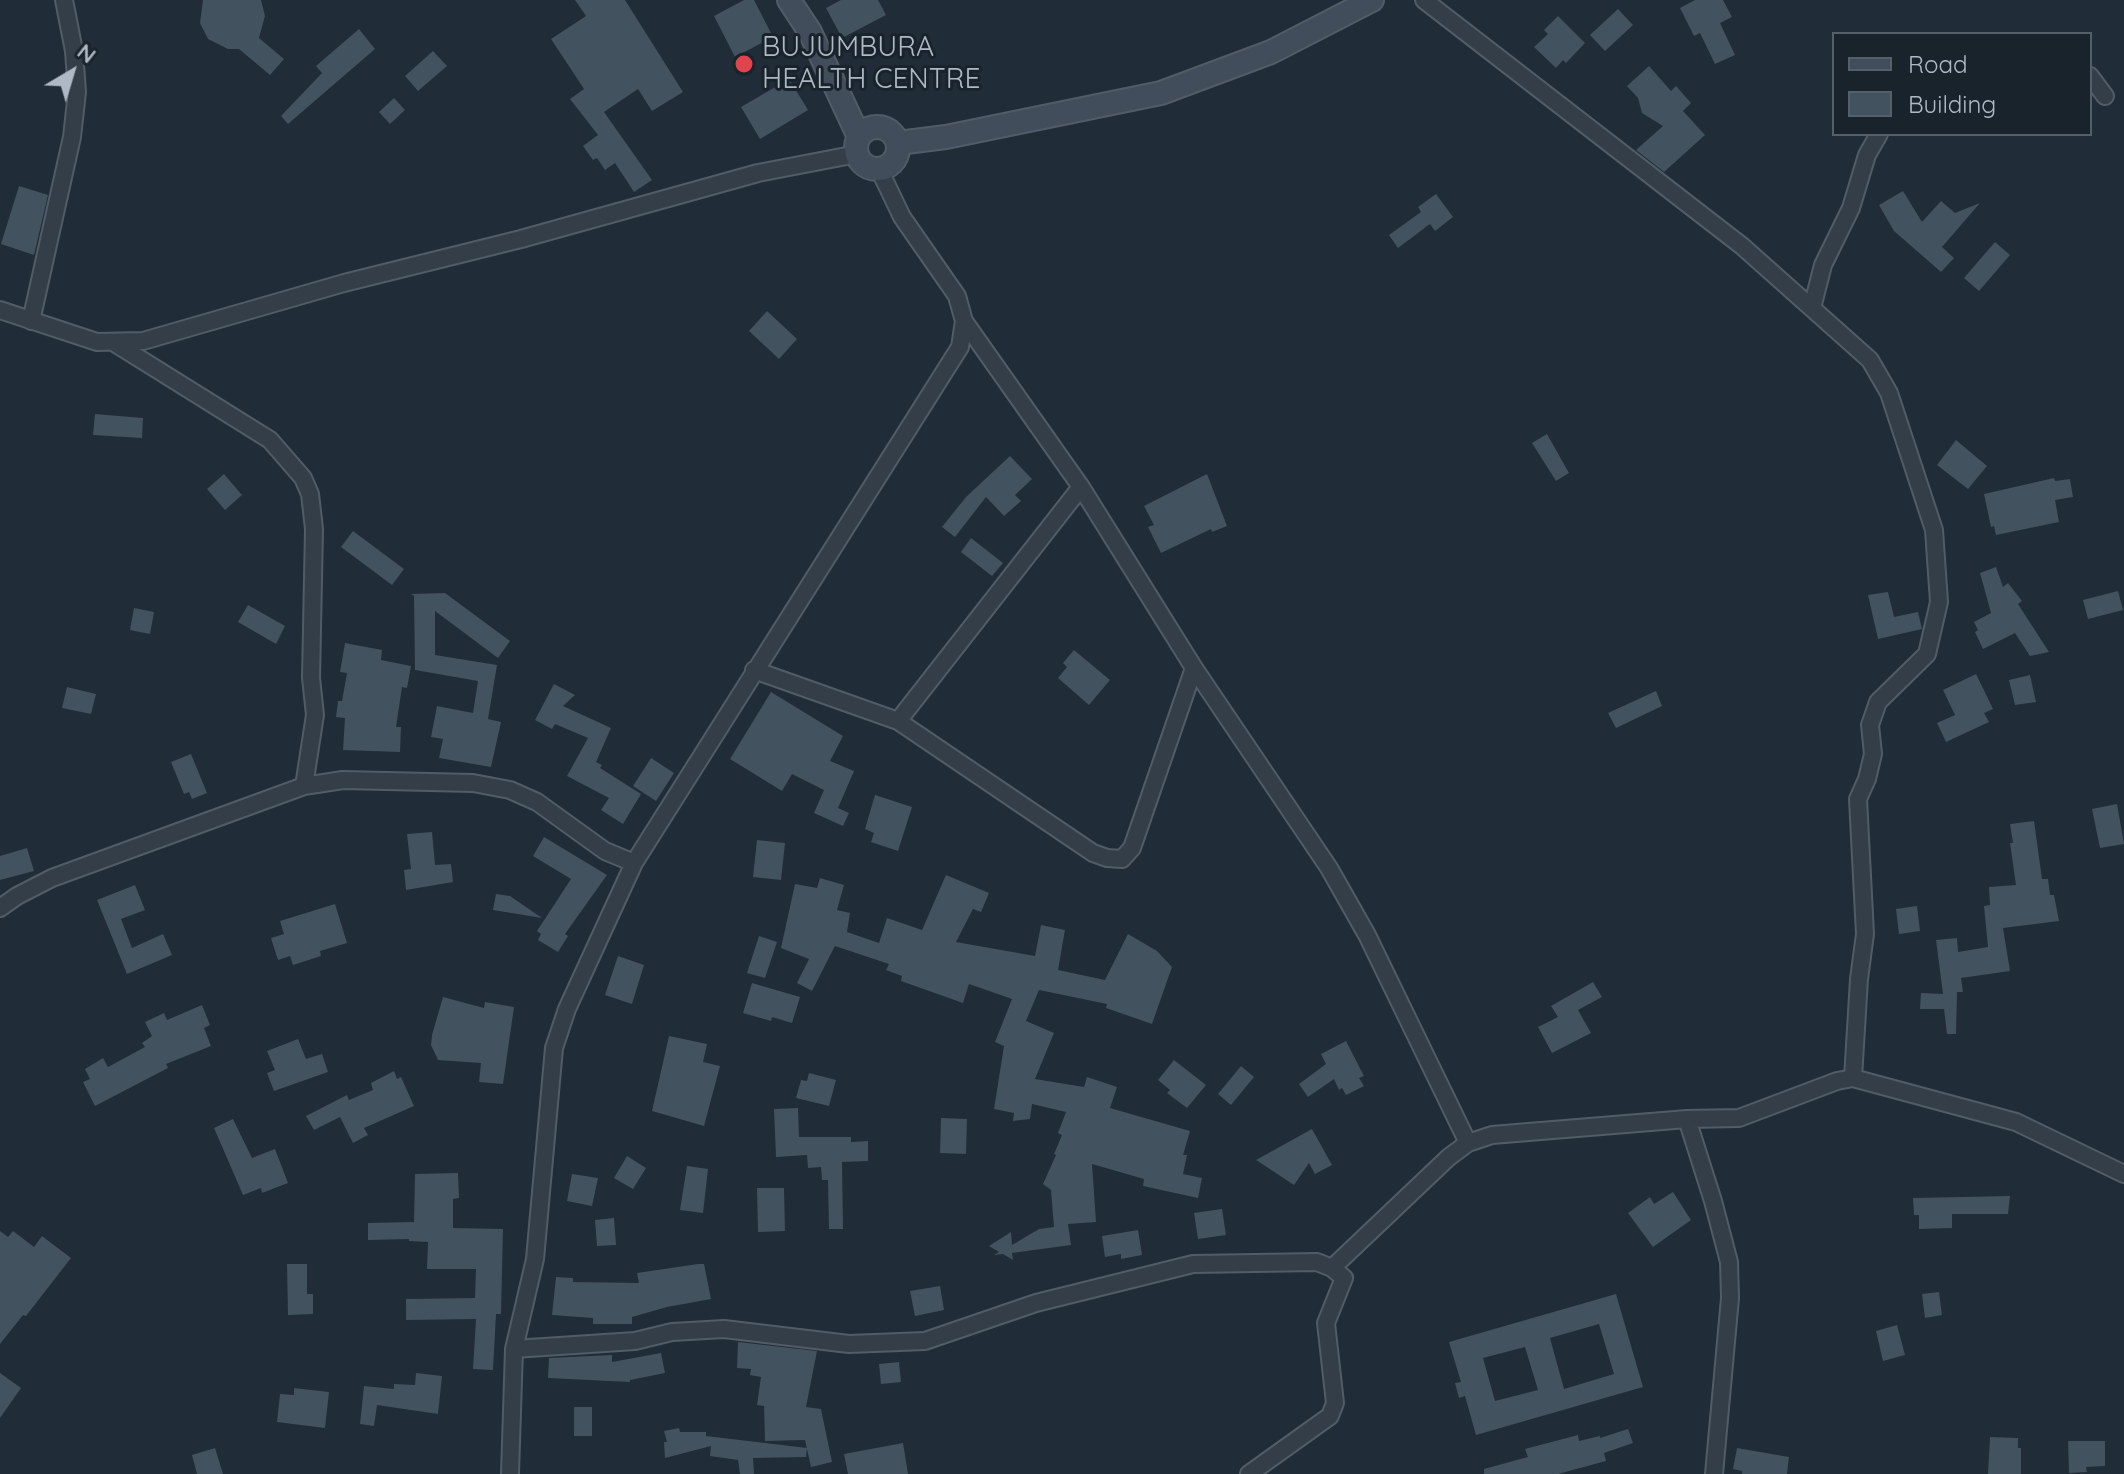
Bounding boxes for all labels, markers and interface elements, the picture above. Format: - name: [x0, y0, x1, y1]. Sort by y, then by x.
- place label: BUJUMBURA HEALTH CENTRE: [762, 31, 980, 97]
- north arrow: [32, 32, 112, 112]
- legend: [1832, 32, 2092, 136]
- text: N: [72, 37, 102, 69]
- text: Road: [1908, 49, 1968, 79]
- marker: BUJUMBURA HEALTH CENTRE: [733, 53, 755, 75]
- text: Building: [1908, 89, 1996, 119]

